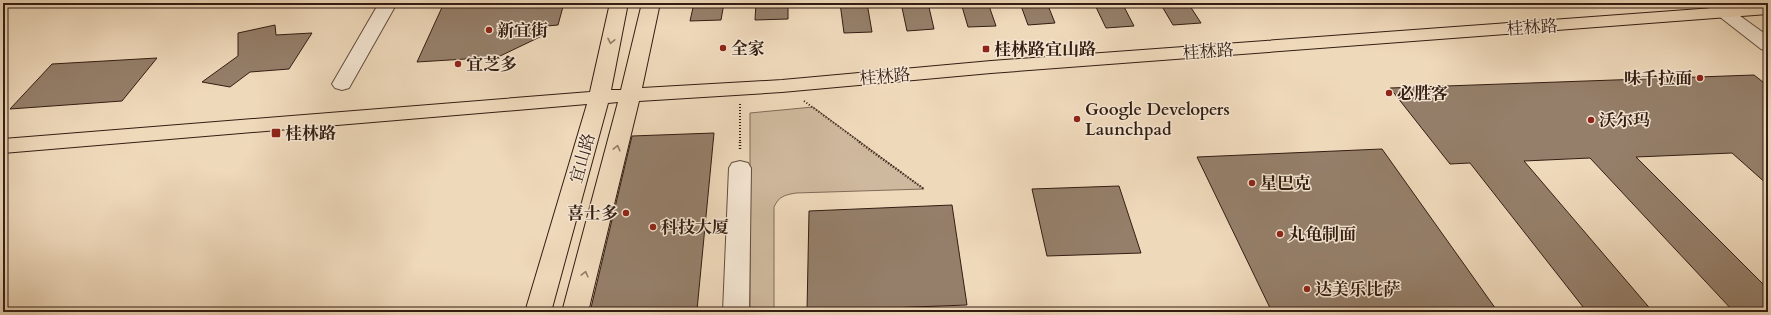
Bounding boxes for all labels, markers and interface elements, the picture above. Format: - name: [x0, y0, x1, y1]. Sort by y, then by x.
- street label: 桂林路: [1506, 14, 1558, 41]
- place label: 新宜街: [497, 19, 548, 42]
- marker: 新宜街: [484, 25, 494, 35]
- place label: 全家: [731, 37, 765, 60]
- one-way arrow: [607, 38, 615, 44]
- place label: 桂林路宜山路: [994, 38, 1096, 61]
- street label: 桂林路: [1182, 38, 1234, 65]
- marker: 全家: [718, 43, 728, 53]
- marker: 桂林路宜山路: [981, 44, 991, 54]
- place label: 宜芝多: [466, 53, 517, 76]
- marker: 宜芝多: [453, 59, 463, 69]
- street label: 桂林路: [859, 63, 911, 90]
- place label: 味千拉面: [1624, 67, 1692, 90]
- marker: 味千拉面: [1695, 73, 1705, 83]
- place label: 必胜客: [1397, 82, 1448, 105]
- marker: 必胜客: [1384, 88, 1394, 98]
- place label: Google Developers Launchpad: [1085, 98, 1230, 141]
- place label: 沃尔玛: [1599, 109, 1650, 132]
- marker: Google Developers Launchpad: [1072, 114, 1082, 124]
- marker: 沃尔玛: [1586, 115, 1596, 125]
- place label: 桂林路: [285, 122, 336, 145]
- marker: 桂林路: [270, 127, 282, 139]
- street label: 宜山路: [564, 130, 601, 186]
- one-way arrow: [612, 145, 621, 152]
- place label: 星巴克: [1260, 172, 1311, 195]
- marker: 星巴克: [1247, 178, 1257, 188]
- place label: 喜士多: [567, 202, 618, 225]
- marker: 喜士多: [621, 208, 631, 218]
- place label: 科技大厦: [661, 216, 729, 239]
- marker: 科技大厦: [648, 222, 658, 232]
- place label: 丸龟制面: [1288, 223, 1356, 246]
- marker: 丸龟制面: [1275, 229, 1285, 239]
- one-way arrow: [580, 271, 589, 278]
- place label: 达美乐比萨: [1315, 278, 1400, 301]
- marker: 达美乐比萨: [1302, 284, 1312, 294]

